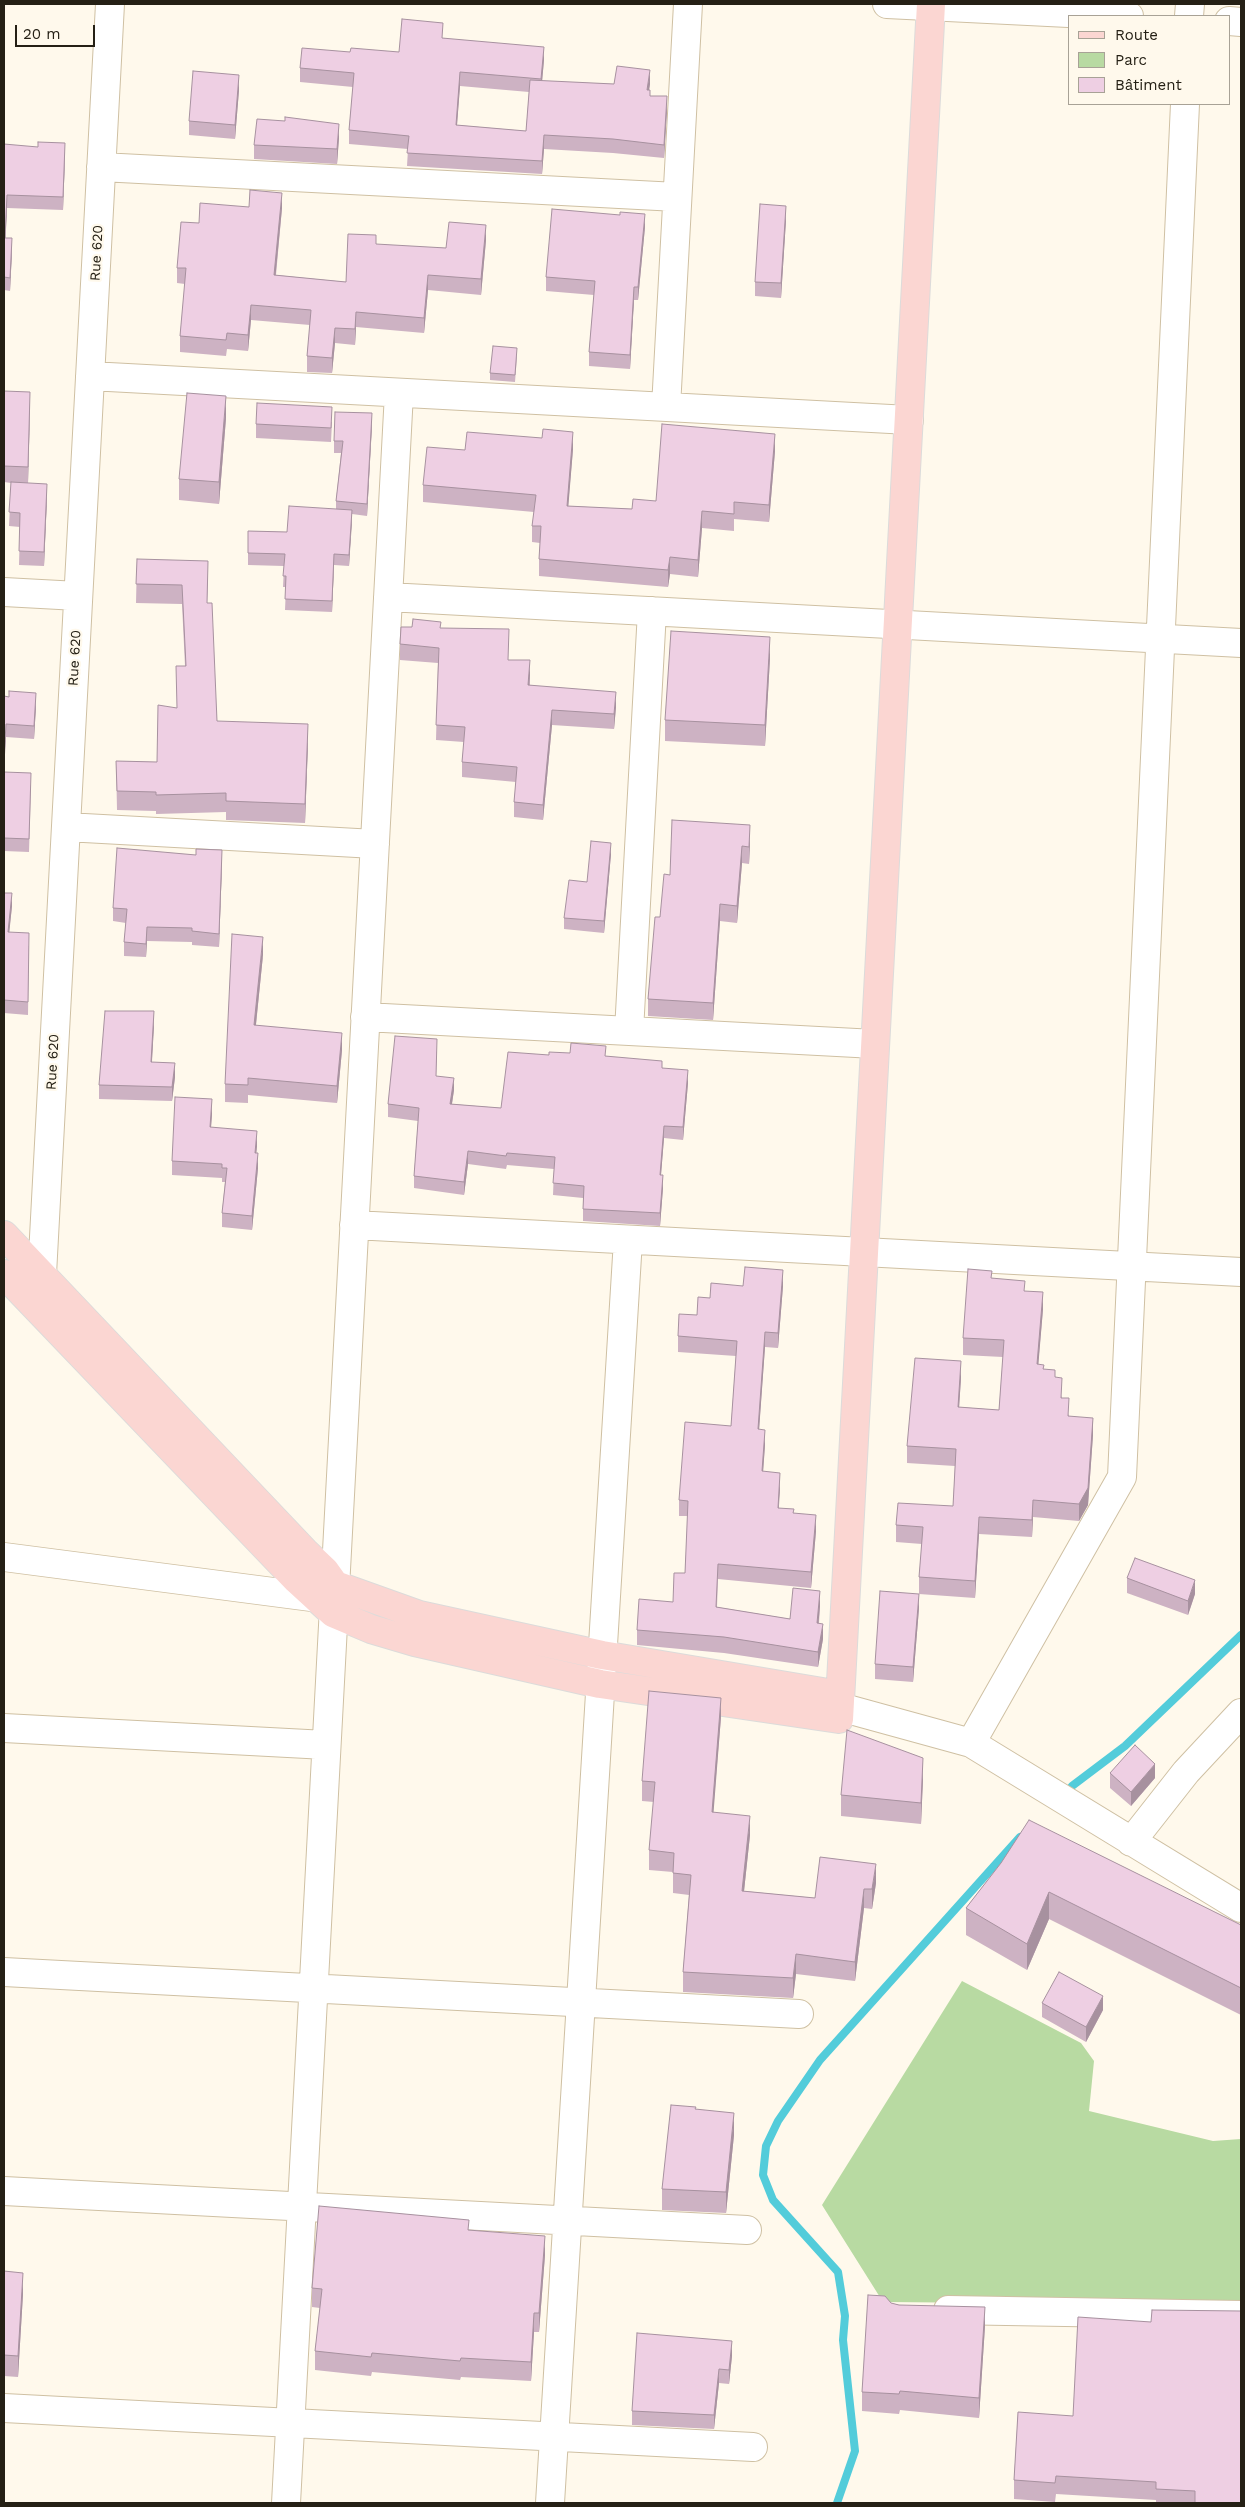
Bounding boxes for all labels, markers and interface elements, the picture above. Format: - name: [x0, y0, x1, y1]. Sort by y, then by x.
- scale bar: [18, 15, 98, 47]
- legend: [1068, 15, 1230, 105]
- text: 20 m: [23, 25, 61, 43]
- text: Route: [1115, 26, 1158, 44]
- text: Parc: [1115, 51, 1147, 69]
- text: Bâtiment: [1115, 76, 1182, 94]
- street label: Rue 620: [87, 225, 107, 281]
- street label: Rue 620: [65, 630, 85, 686]
- street label: Rue 620: [43, 1034, 63, 1090]

